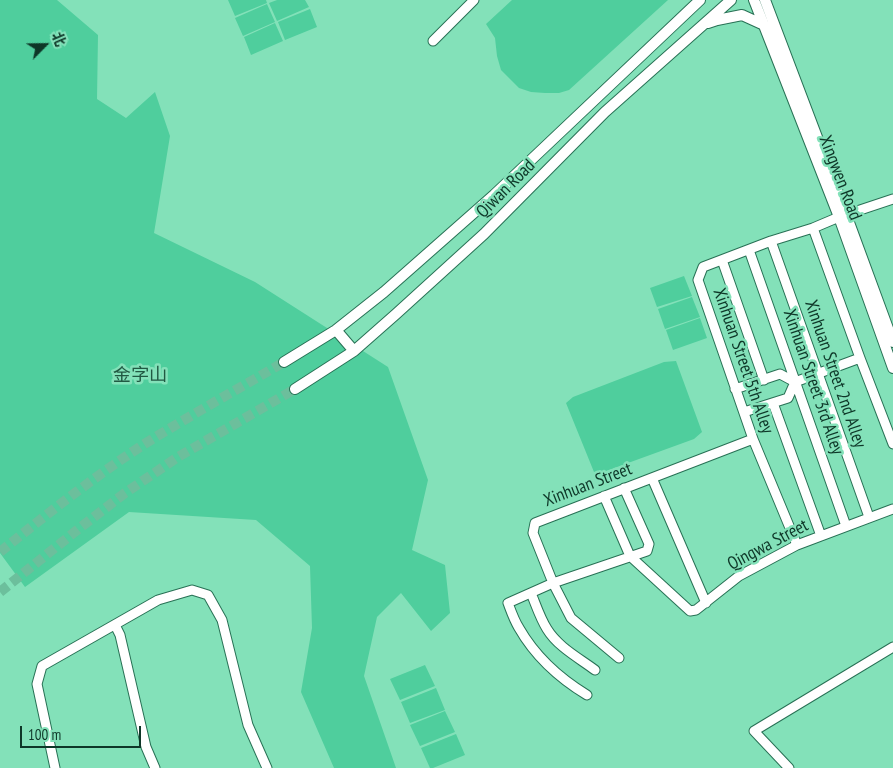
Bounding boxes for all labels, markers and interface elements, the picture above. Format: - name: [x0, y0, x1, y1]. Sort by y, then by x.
- north arrow: [20, 20, 70, 70]
- text: 北: [48, 29, 70, 49]
- street label: Xingwen Road: [814, 133, 866, 223]
- street label: Qiwan Road: [472, 155, 540, 223]
- street label: Xinhuan Street 5th Alley: [708, 286, 778, 436]
- street label: Xinhuan Street 2nd Alley: [800, 297, 870, 451]
- street label: Xinhuan Street 3rd Alley: [778, 307, 848, 457]
- park label: 金字山: [113, 365, 167, 387]
- street label: Xinhuan Street: [541, 458, 635, 512]
- street label: Qingwa Street: [724, 515, 812, 575]
- scale bar: [22, 716, 144, 748]
- text: 100 m: [28, 725, 61, 744]

